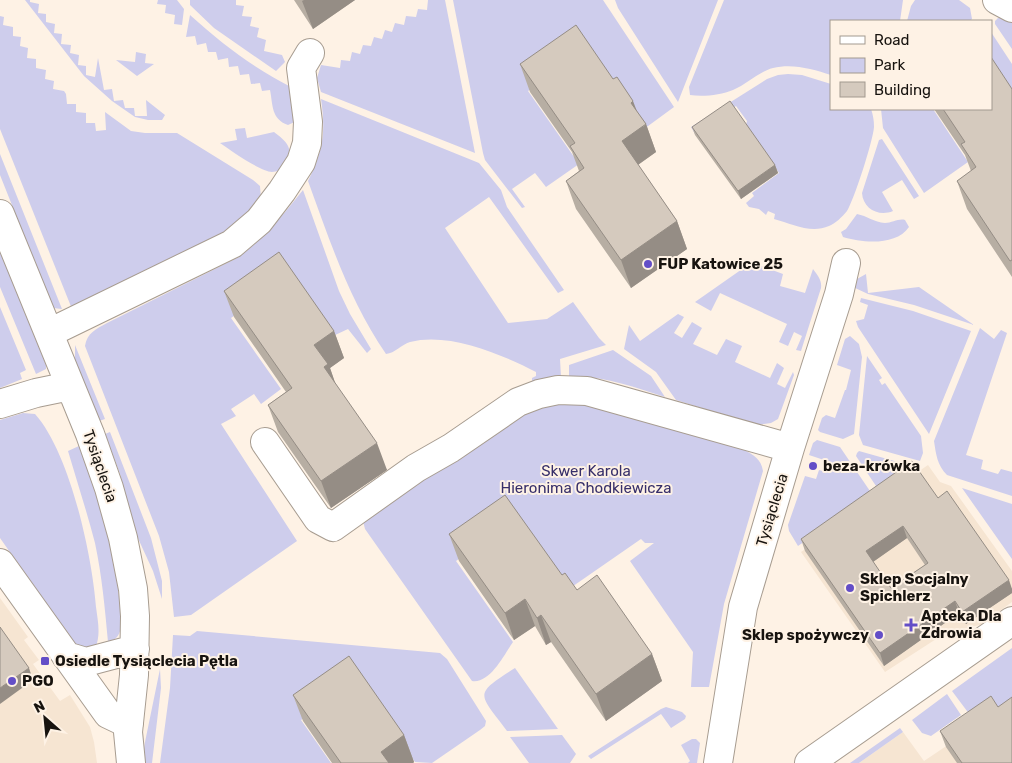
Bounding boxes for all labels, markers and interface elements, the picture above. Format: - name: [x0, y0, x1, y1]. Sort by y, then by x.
- legend: [830, 20, 992, 110]
- text: Road: [874, 31, 910, 49]
- text: Park: [874, 56, 905, 74]
- text: Building: [874, 81, 931, 99]
- place label: FUP Katowice 25: [658, 255, 783, 273]
- marker: FUP Katowice 25: [642, 258, 654, 270]
- street label: Tysiąclecia: [79, 427, 121, 505]
- place label: beza-krówka: [823, 457, 920, 475]
- marker: beza-krówka: [807, 460, 819, 472]
- park label: Skwer Karola Hieronima Chodkiewicza: [501, 462, 672, 497]
- street label: Tysiąclecia: [752, 471, 792, 549]
- place label: Sklep Socjalny Spichlerz: [860, 570, 969, 605]
- marker: Sklep Socjalny Spichlerz: [844, 582, 856, 594]
- place label: Apteka Dla Zdrowia: [921, 607, 1002, 642]
- marker: Apteka Dla Zdrowia: [905, 619, 917, 631]
- place label: Sklep spożywczy: [742, 626, 869, 644]
- marker: Sklep spożywczy: [873, 629, 885, 641]
- place label: Osiedle Tysiąclecia Pętla: [55, 652, 238, 670]
- marker: Osiedle Tysiąclecia Pętla: [39, 655, 51, 667]
- place label: PGO: [22, 672, 54, 690]
- marker: PGO: [6, 675, 18, 687]
- north arrow: [20, 693, 70, 743]
- text: N: [31, 697, 48, 717]

